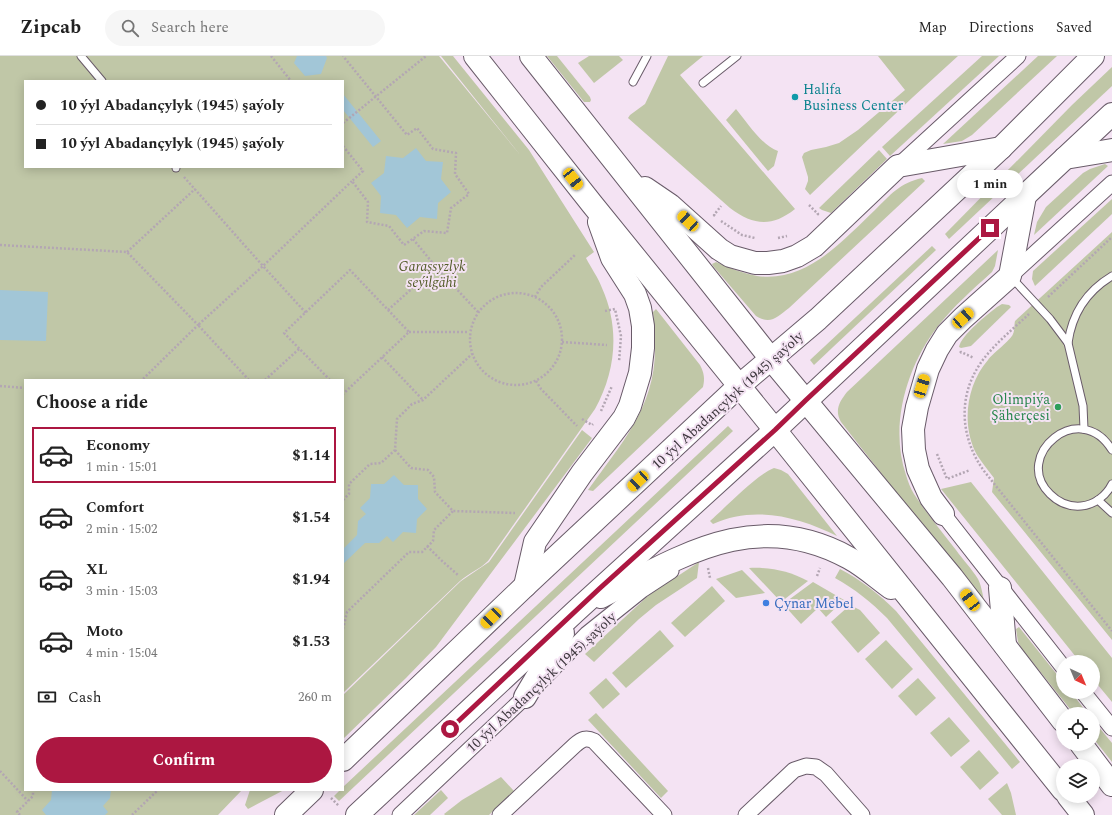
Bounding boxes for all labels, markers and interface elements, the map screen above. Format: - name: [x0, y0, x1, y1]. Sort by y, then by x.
- search box: [105, 10, 385, 46]
- text: Zipcab: [20, 13, 81, 42]
- text: Search here: [151, 16, 229, 39]
- icon: search: [119, 17, 141, 39]
- text: Map: [919, 17, 947, 38]
- text: Directions: [969, 17, 1034, 38]
- text: Saved: [1056, 17, 1092, 38]
- place label: Halifa Business Center: [803, 79, 904, 116]
- marker: Halifa Business Center: [790, 92, 800, 102]
- text: 10 ýyl Abadançylyk (1945) şaýoly: [60, 94, 284, 117]
- text: 10 ýyl Abadançylyk (1945) şaýoly: [60, 132, 284, 155]
- car: [561, 166, 585, 192]
- callout: 1 min: [957, 170, 1023, 198]
- text: 1 min: [973, 174, 1007, 194]
- car: [675, 208, 701, 234]
- route end: [981, 219, 999, 237]
- park label: Garaşsyzlyk seýilgähi: [399, 256, 466, 293]
- car: [950, 306, 976, 330]
- street label: 10 ýyl Abadançylyk (1945) şaýoly: [647, 325, 809, 475]
- car: [913, 373, 931, 399]
- text: Choose a ride: [36, 389, 148, 416]
- place label: Olimpiýa Şäherçesi: [991, 389, 1050, 426]
- marker: Olimpiýa Şäherçesi: [1053, 402, 1063, 412]
- text: Economy: [86, 434, 150, 457]
- icon: car: [38, 437, 74, 473]
- text: $1.14: [292, 444, 330, 467]
- text: 1 min · 15:01: [86, 457, 158, 477]
- car: [625, 468, 651, 494]
- text: Comfort: [86, 496, 144, 519]
- icon: car: [38, 499, 74, 535]
- text: $1.54: [292, 506, 330, 529]
- text: 2 min · 15:02: [86, 519, 158, 539]
- text: XL: [86, 558, 107, 581]
- icon: car: [38, 561, 74, 597]
- text: $1.94: [292, 568, 330, 591]
- text: 3 min · 15:03: [86, 581, 158, 601]
- car: [958, 587, 982, 613]
- place label: Çynar Mebel: [774, 593, 854, 614]
- marker: Çynar Mebel: [761, 598, 771, 608]
- car: [478, 605, 504, 631]
- street label: 10 ýyl Abadançylyk (1945) şaýoly: [462, 606, 622, 758]
- text: Moto: [86, 620, 123, 643]
- icon: car: [38, 623, 74, 659]
- text: $1.53: [292, 630, 330, 653]
- text: 4 min · 15:04: [86, 643, 158, 663]
- north arrow: [1056, 655, 1100, 699]
- map controls: [1056, 655, 1100, 803]
- icon: cash: [36, 686, 58, 708]
- text: Cash: [68, 686, 101, 709]
- text: 260 m: [298, 687, 332, 707]
- button: locate: [1056, 707, 1100, 751]
- route start: [441, 720, 459, 738]
- button: Confirm: [36, 737, 332, 783]
- button: layers: [1056, 759, 1100, 803]

